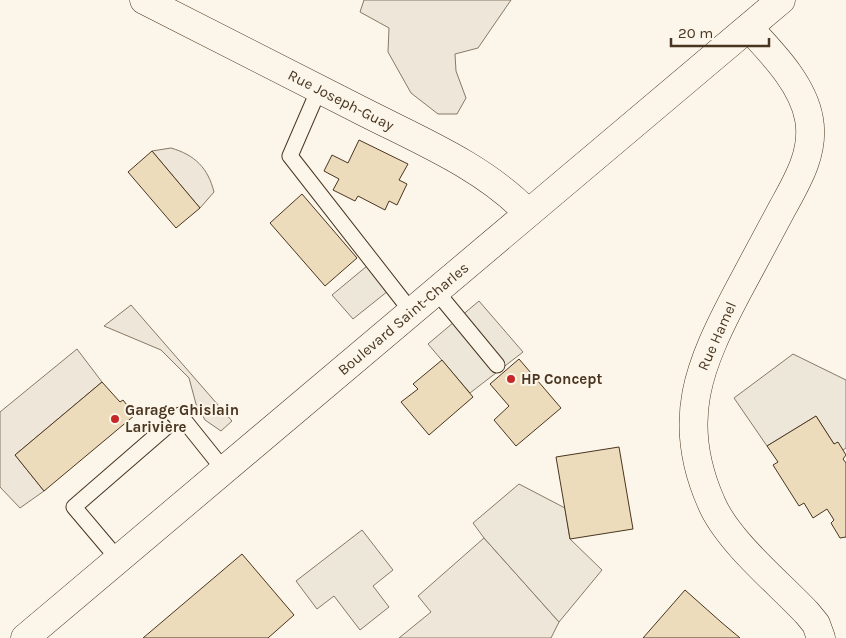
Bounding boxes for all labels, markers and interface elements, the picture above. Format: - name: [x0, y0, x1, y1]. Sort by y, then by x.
- scale bar: [671, 15, 768, 47]
- text: 20 m: [678, 24, 713, 42]
- street label: Rue Joseph-Guay: [285, 66, 397, 134]
- street label: Boulevard Saint-Charles: [334, 258, 472, 379]
- street label: Rue Hamel: [694, 299, 740, 373]
- place label: HP Concept: [521, 370, 602, 388]
- marker: HP Concept: [505, 373, 517, 385]
- place label: Garage Ghislain Larivière: [125, 401, 239, 436]
- marker: Garage Ghislain Larivière: [109, 413, 121, 425]

